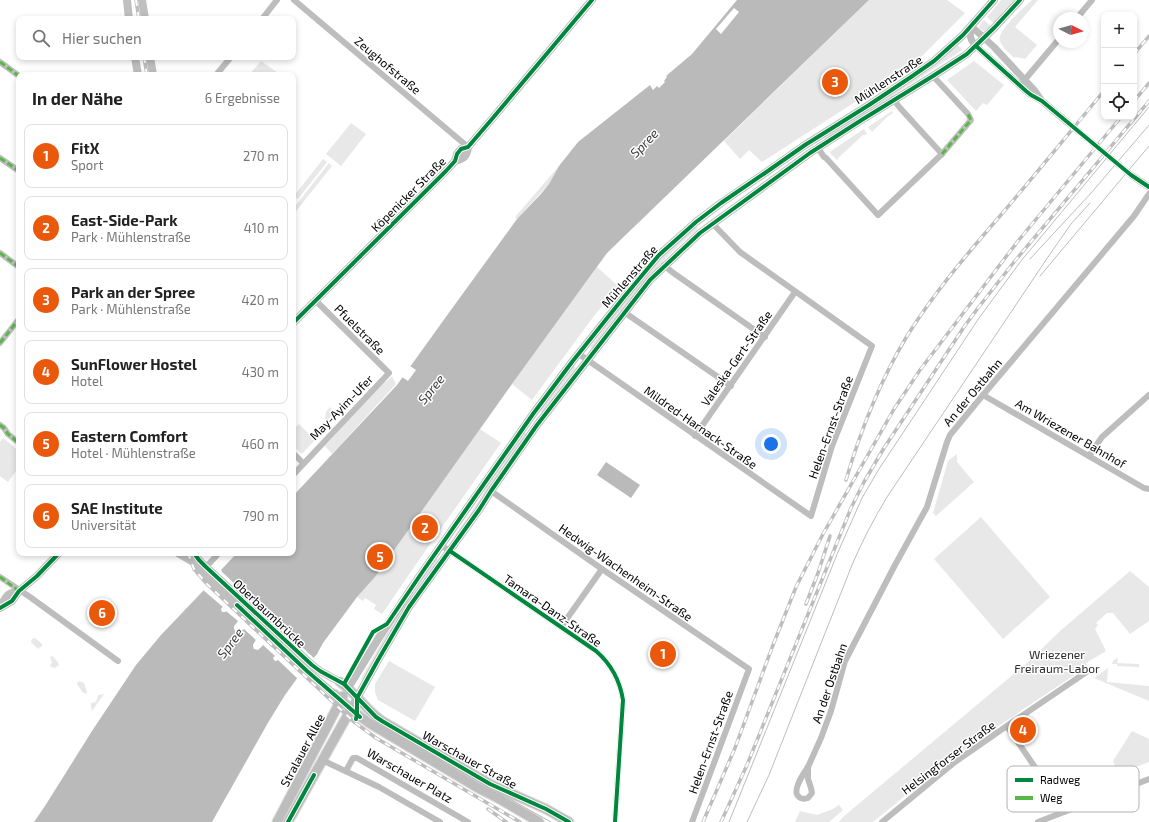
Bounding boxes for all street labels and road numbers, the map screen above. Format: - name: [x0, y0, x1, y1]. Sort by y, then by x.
- street label: Zeughofstraße: [352, 33, 424, 97]
- street label: Mühlenstraße: [852, 52, 924, 106]
- street label: Köpenicker Straße: [368, 154, 448, 234]
- street label: Mühlenstraße: [598, 242, 660, 310]
- street label: Pfuelstraße: [332, 301, 388, 357]
- street label: Valeska-Gert-Straße: [698, 307, 774, 409]
- street label: An der Ostbahn: [940, 355, 1004, 429]
- street label: May-Ayim-Ufer: [306, 371, 376, 442]
- street label: Helen-Ernst-Straße: [805, 374, 855, 480]
- street label: Mildred-Harnack-Straße: [642, 383, 760, 471]
- street label: Am Wriezener Bahnhof: [1013, 396, 1129, 471]
- street label: Hedwig-Wachenheim-Straße: [557, 521, 695, 623]
- street label: Tamara-Danz-Straße: [501, 571, 605, 649]
- street label: Oberbaumbrücke: [231, 576, 309, 650]
- street label: An der Ostbahn: [809, 641, 849, 725]
- street label: Helen-Ernst-Straße: [685, 689, 735, 795]
- street label: Stralauer Allee: [277, 711, 327, 789]
- street label: Helsingforser Straße: [898, 717, 998, 797]
- street label: Warschauer Straße: [420, 727, 520, 791]
- street label: Warschauer Platz: [365, 745, 455, 805]

